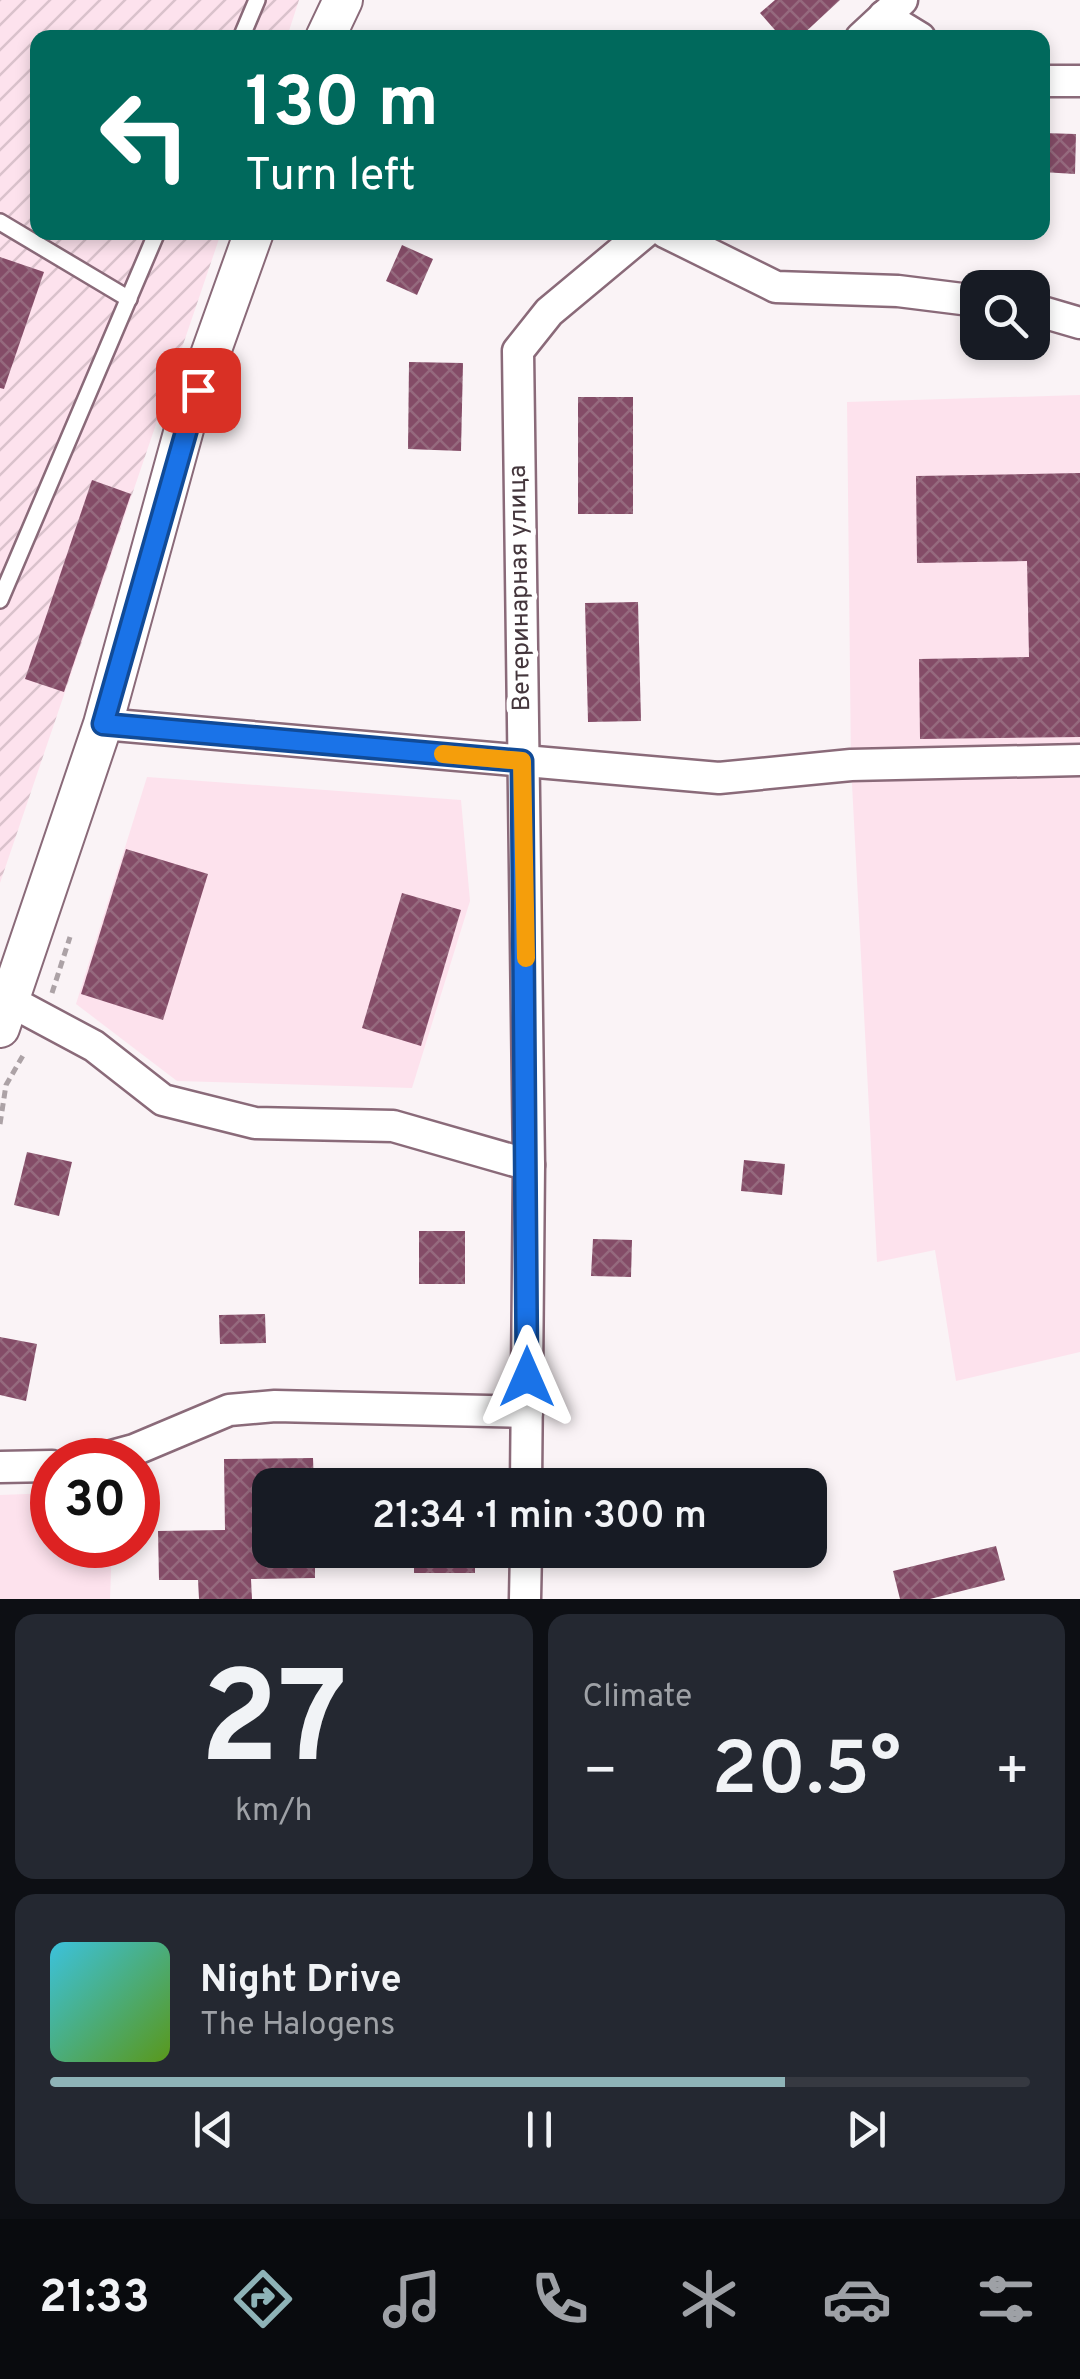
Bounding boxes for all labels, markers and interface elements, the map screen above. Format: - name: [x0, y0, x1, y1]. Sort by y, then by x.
- text: 130 m: [245, 62, 439, 151]
- icon: left: [80, 70, 210, 200]
- text: Turn left: [245, 149, 416, 206]
- map controls: [960, 270, 1050, 360]
- button: search: [960, 270, 1050, 360]
- pin: [156, 348, 241, 433]
- icon: arrive: [171, 363, 226, 418]
- street label: Ветеринарная улица: [503, 464, 539, 712]
- position arrow: [475, 1325, 579, 1429]
- speed limit sign: 30: [30, 1438, 160, 1568]
- text: 21:34 · 1 min · 300 m: [372, 1493, 707, 1542]
- text: 27: [200, 1644, 348, 1809]
- text: Climate: [583, 1678, 692, 1718]
- text: 20.5°: [711, 1726, 901, 1821]
- text: −: [583, 1739, 618, 1809]
- text: +: [995, 1739, 1030, 1809]
- text: km/h: [235, 1792, 313, 1832]
- text: Night Drive: [200, 1957, 402, 2006]
- text: The Halogens: [200, 2006, 395, 2046]
- icon: previous: [186, 2102, 241, 2157]
- icon: pause: [512, 2102, 567, 2157]
- icon: next: [839, 2102, 894, 2157]
- icon: directions: [228, 2264, 298, 2334]
- icon: music: [377, 2264, 447, 2334]
- icon: phone: [525, 2264, 595, 2334]
- icon: climate: [674, 2264, 744, 2334]
- icon: car: [822, 2264, 892, 2334]
- icon: filters: [971, 2264, 1041, 2334]
- text: 21:33: [39, 2271, 150, 2328]

